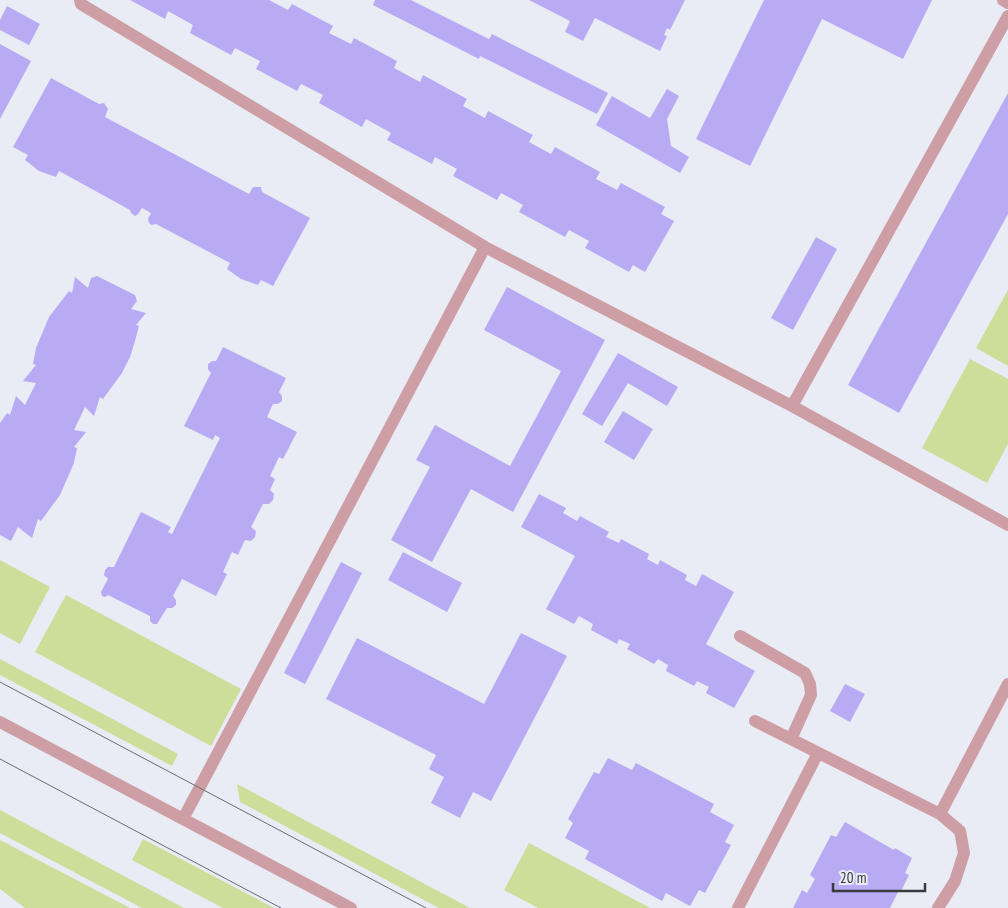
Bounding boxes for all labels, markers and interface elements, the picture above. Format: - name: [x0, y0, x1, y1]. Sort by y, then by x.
- scale bar: [833, 860, 926, 892]
- text: 20 m: [840, 868, 866, 887]

